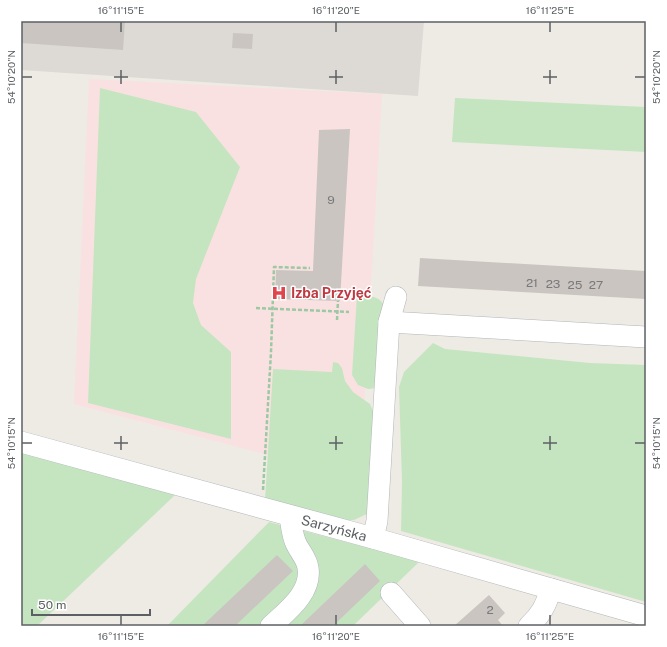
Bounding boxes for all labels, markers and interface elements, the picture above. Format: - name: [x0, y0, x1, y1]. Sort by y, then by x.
- text: 16°11'15"E: [98, 4, 144, 16]
- text: 16°11'20"E: [312, 4, 360, 16]
- text: 16°11'25"E: [526, 4, 574, 16]
- text: 54°10'20"N: [5, 50, 17, 104]
- text: 54°10'20"N: [650, 50, 662, 104]
- house number: 9: [327, 193, 335, 207]
- house number: 21: [526, 276, 538, 290]
- house number: 23: [546, 277, 560, 291]
- house number: 25: [568, 278, 583, 292]
- house number: 27: [589, 278, 603, 292]
- hospital icon: Izba Przyjęć: [270, 284, 288, 302]
- place label: Izba Przyjęć: [291, 285, 372, 301]
- text: 54°10'15"N: [5, 417, 17, 469]
- text: 54°10'15"N: [650, 417, 662, 469]
- street label: Sarzyńska: [299, 512, 369, 544]
- scale bar: [32, 591, 150, 617]
- text: 50 m: [38, 598, 66, 612]
- house number: 2: [486, 603, 494, 617]
- text: 16°11'15"E: [98, 630, 144, 642]
- text: 16°11'20"E: [312, 630, 360, 642]
- text: 16°11'25"E: [526, 630, 574, 642]

